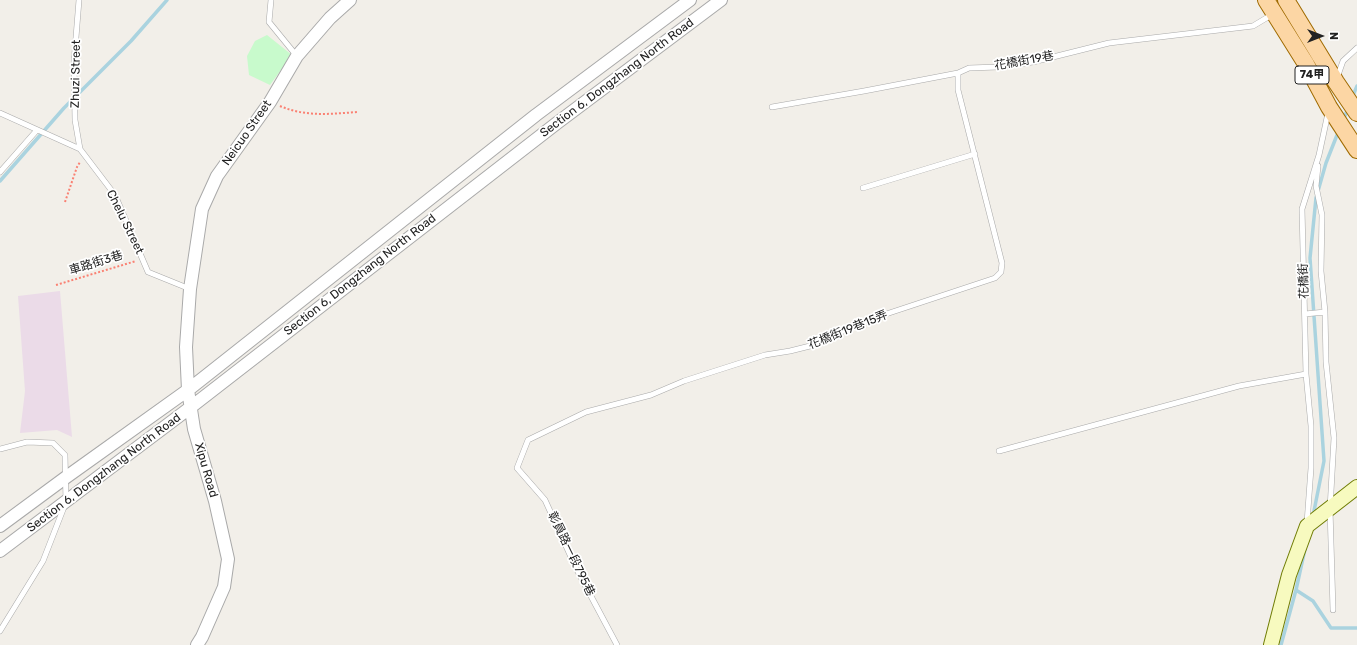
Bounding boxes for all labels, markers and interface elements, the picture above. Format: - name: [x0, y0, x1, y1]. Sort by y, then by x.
- street label: Section 6, Dongzhang North Road: [537, 15, 697, 141]
- north arrow: [1301, 16, 1341, 56]
- text: N: [1327, 32, 1340, 40]
- street label: Zhuzi Street: [68, 40, 84, 108]
- street label: 花橋街19巷: [993, 49, 1055, 73]
- road number: 74甲: [1295, 66, 1329, 84]
- street label: Neicuo Street: [219, 98, 275, 168]
- street label: Chelu Street: [103, 187, 147, 257]
- street label: Section 6, Dongzhang North Road: [281, 211, 439, 339]
- street label: 車路街3巷: [67, 248, 125, 278]
- street label: 花橋街: [1296, 263, 1312, 299]
- street label: 花橋街19巷15弄: [806, 307, 890, 353]
- street label: Section 6, Dongzhang North Road: [24, 410, 184, 536]
- street label: Xipu Road: [191, 441, 221, 499]
- street label: 彰員路一段795巷: [544, 509, 598, 599]

